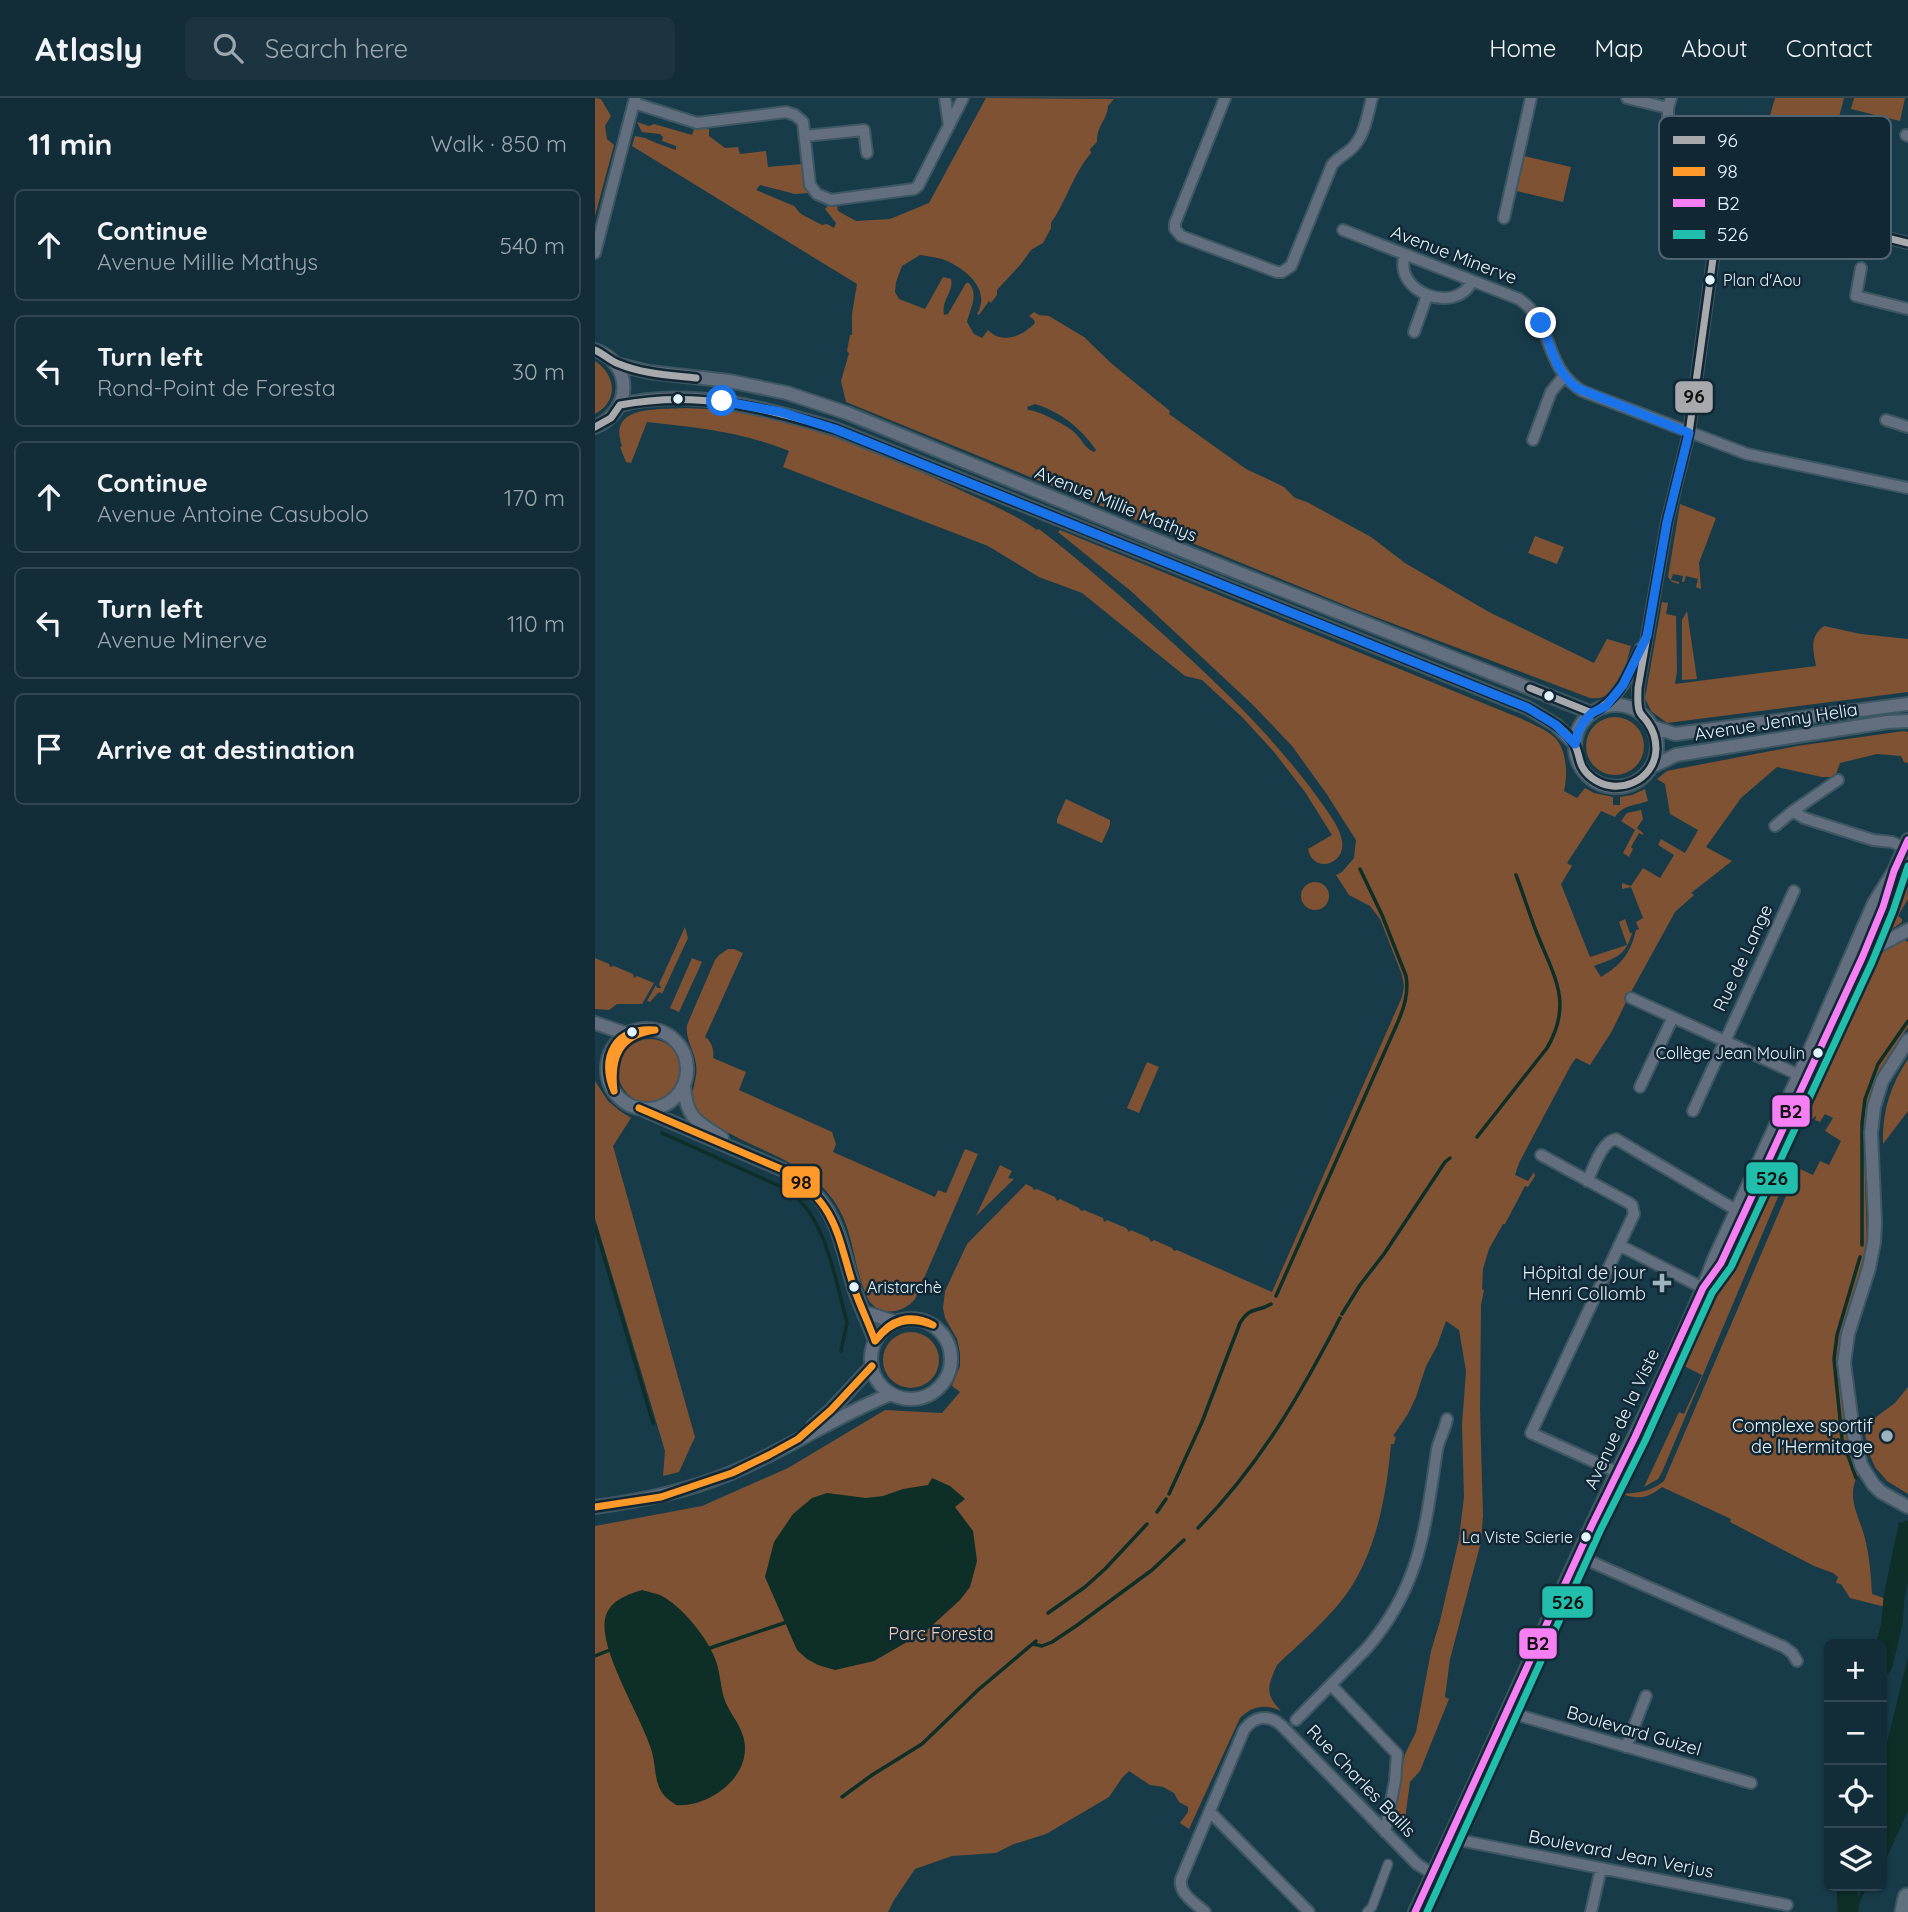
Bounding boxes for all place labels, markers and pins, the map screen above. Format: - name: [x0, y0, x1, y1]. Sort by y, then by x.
- place label: Plan d'Aou: [1723, 270, 1801, 290]
- marker: Plan d'Aou: [1703, 273, 1717, 287]
- unlabelled marker: [671, 392, 685, 406]
- unlabelled marker: [1542, 689, 1556, 703]
- unlabelled marker: [625, 1025, 639, 1039]
- place label: Collège Jean Moulin: [1656, 1043, 1805, 1063]
- marker: Collège Jean Moulin: [1811, 1046, 1825, 1060]
- place label: Hôpital de jour Henri Collomb: [1522, 1261, 1646, 1305]
- marker: Hôpital de jour Henri Collomb: [1652, 1273, 1672, 1293]
- place label: Aristarchè: [867, 1277, 942, 1297]
- marker: Aristarchè: [847, 1280, 861, 1294]
- place label: Complexe sportif de l'Hermitage: [1732, 1414, 1874, 1458]
- marker: Complexe sportif de l'Hermitage: [1879, 1428, 1895, 1444]
- place label: La Viste Scierie: [1462, 1527, 1573, 1547]
- marker: La Viste Scierie: [1579, 1530, 1593, 1544]

